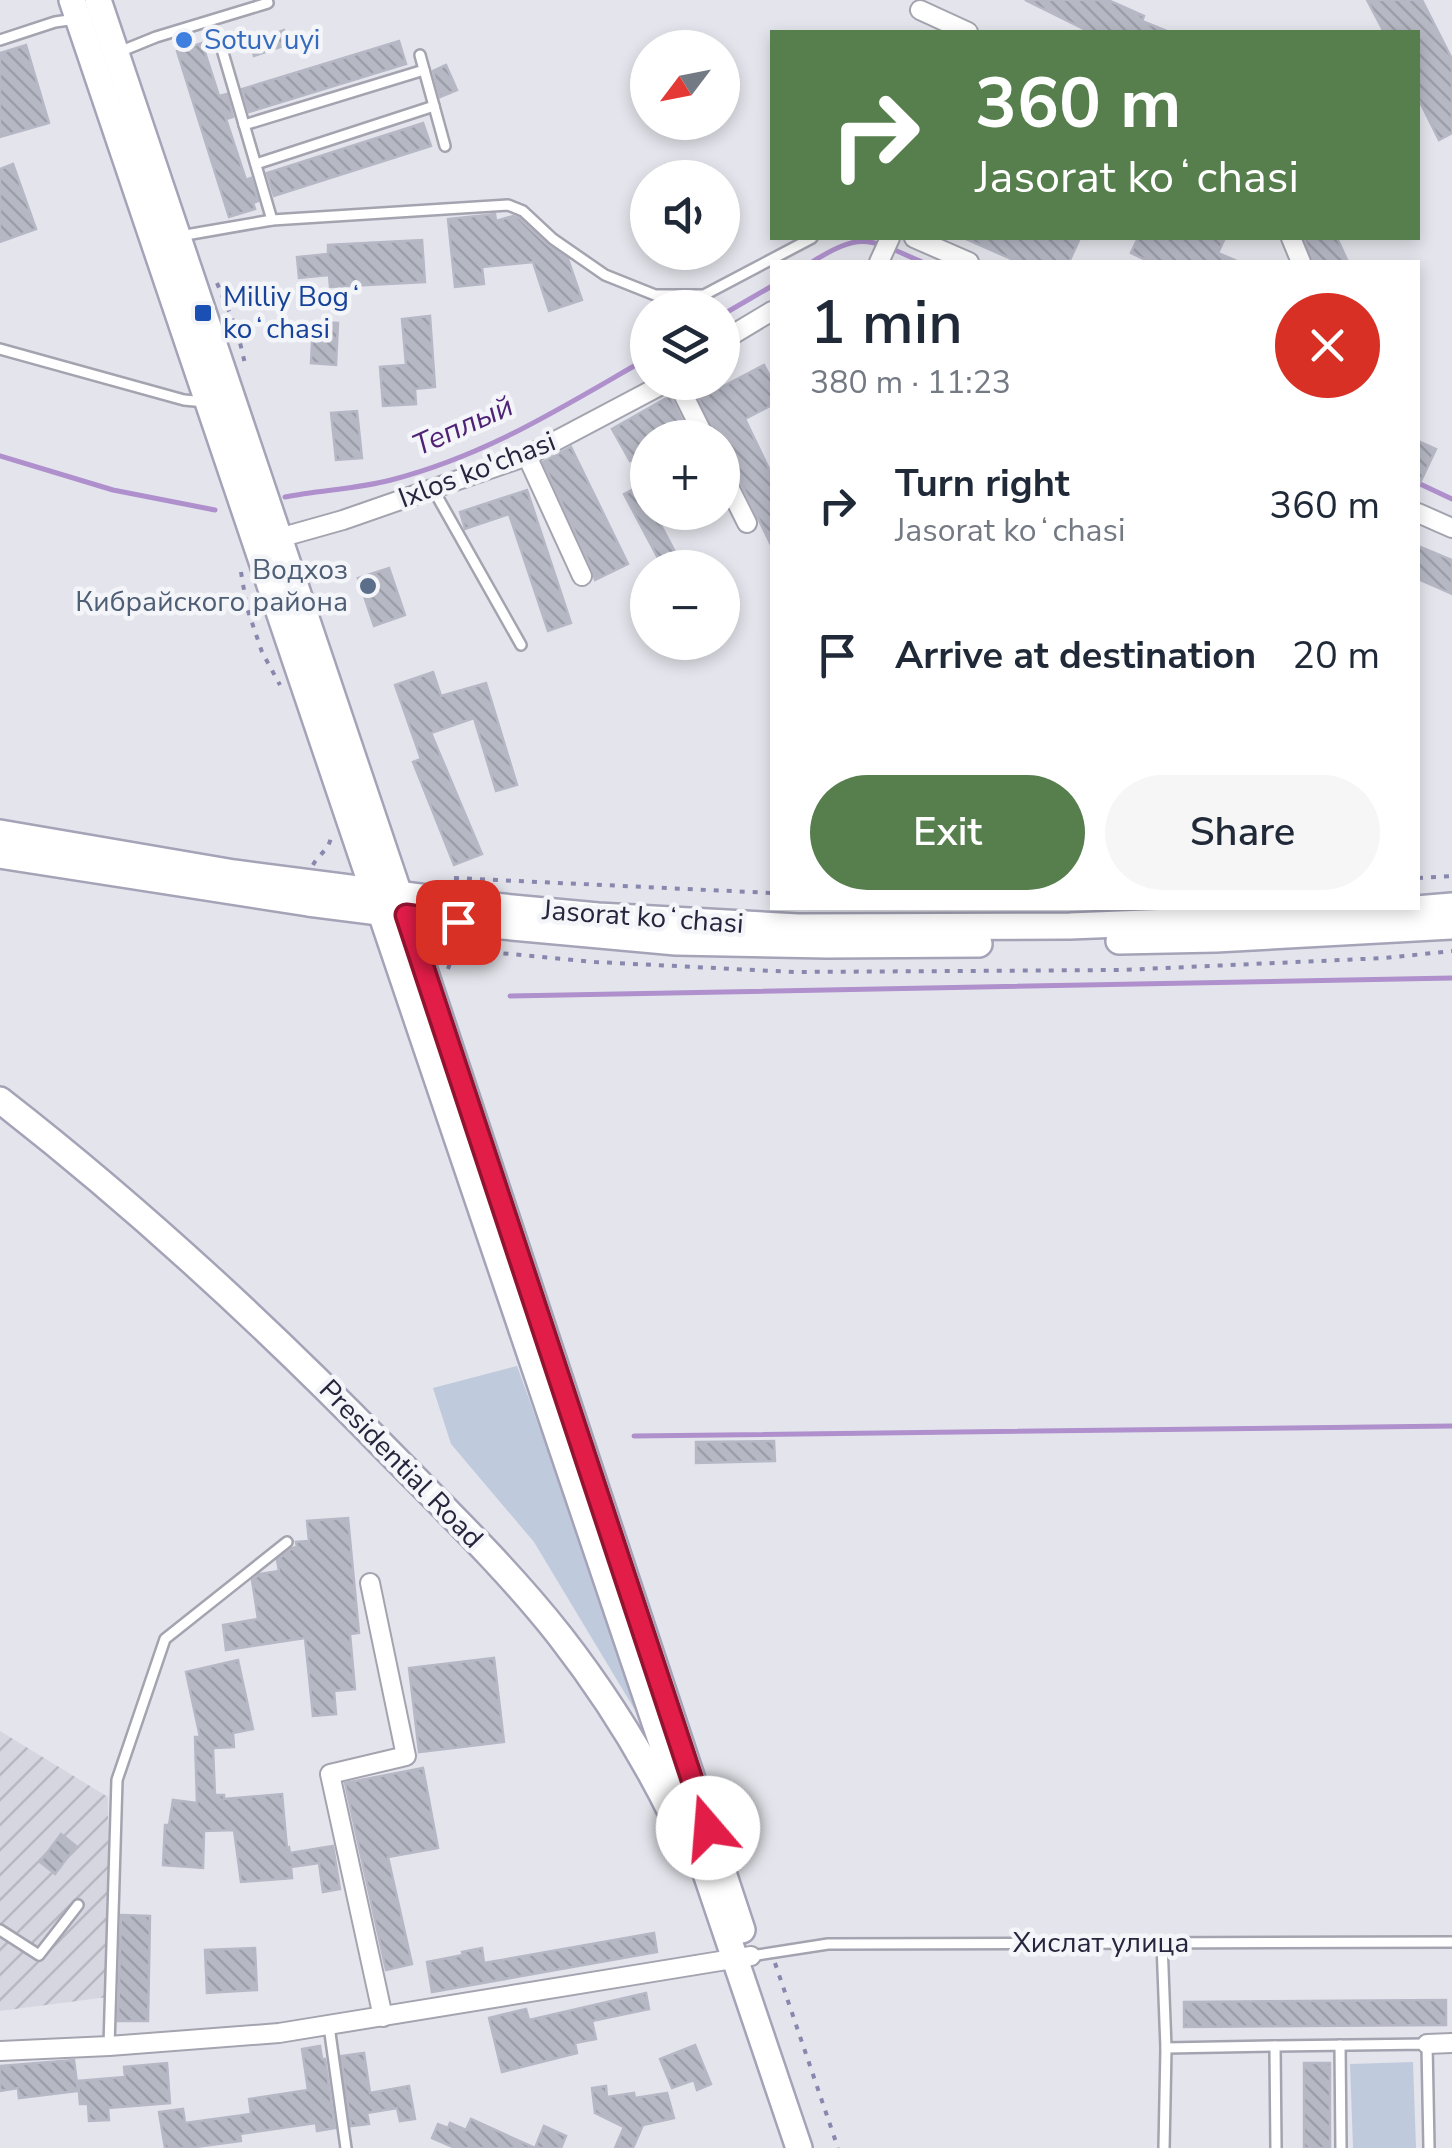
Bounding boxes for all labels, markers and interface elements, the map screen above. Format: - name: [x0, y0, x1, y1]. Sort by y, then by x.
- place label: Sotuv uyi: [204, 21, 320, 59]
- marker: Sotuv uyi: [173, 29, 195, 51]
- north arrow: [630, 30, 740, 140]
- map controls: [630, 30, 740, 660]
- text: 360 m: [975, 56, 1181, 152]
- icon: right: [810, 70, 940, 200]
- text: Jasorat koʻchasi: [975, 147, 1299, 208]
- button: sound: [630, 160, 740, 270]
- place label: Milliy Bogʻ koʻchasi: [223, 278, 363, 348]
- text: 1 min: [810, 282, 963, 364]
- button: layers: [630, 290, 740, 400]
- button: close: [1275, 293, 1380, 398]
- marker: Milliy Bogʻ koʻchasi: [192, 302, 214, 324]
- text: 380 m · 11:23: [810, 361, 1011, 404]
- water label: Теплый: [406, 386, 520, 466]
- button: +: [630, 420, 740, 530]
- street label: Ixlos ko'chasi: [393, 423, 561, 517]
- text: Turn right: [895, 458, 1070, 509]
- icon: right: [810, 478, 865, 533]
- text: 360 m: [1269, 480, 1380, 531]
- text: Jasorat koʻchasi: [895, 509, 1125, 552]
- button: −: [630, 550, 740, 660]
- place label: Водхоз Кибрайского района: [75, 551, 348, 621]
- marker: Водхоз Кибрайского района: [357, 575, 379, 597]
- icon: arrive: [810, 628, 865, 683]
- text: Arrive at destination: [895, 630, 1256, 681]
- text: 20 m: [1292, 630, 1380, 681]
- button: Exit: [810, 775, 1085, 890]
- button: Share: [1105, 775, 1380, 890]
- pin: [416, 880, 501, 965]
- street label: Jasorat koʻchasi: [540, 891, 745, 943]
- icon: arrive: [431, 895, 486, 950]
- street label: Presidential Road: [311, 1371, 491, 1557]
- position arrow: [656, 1776, 760, 1880]
- street label: Хислат улица: [1013, 1924, 1189, 1962]

